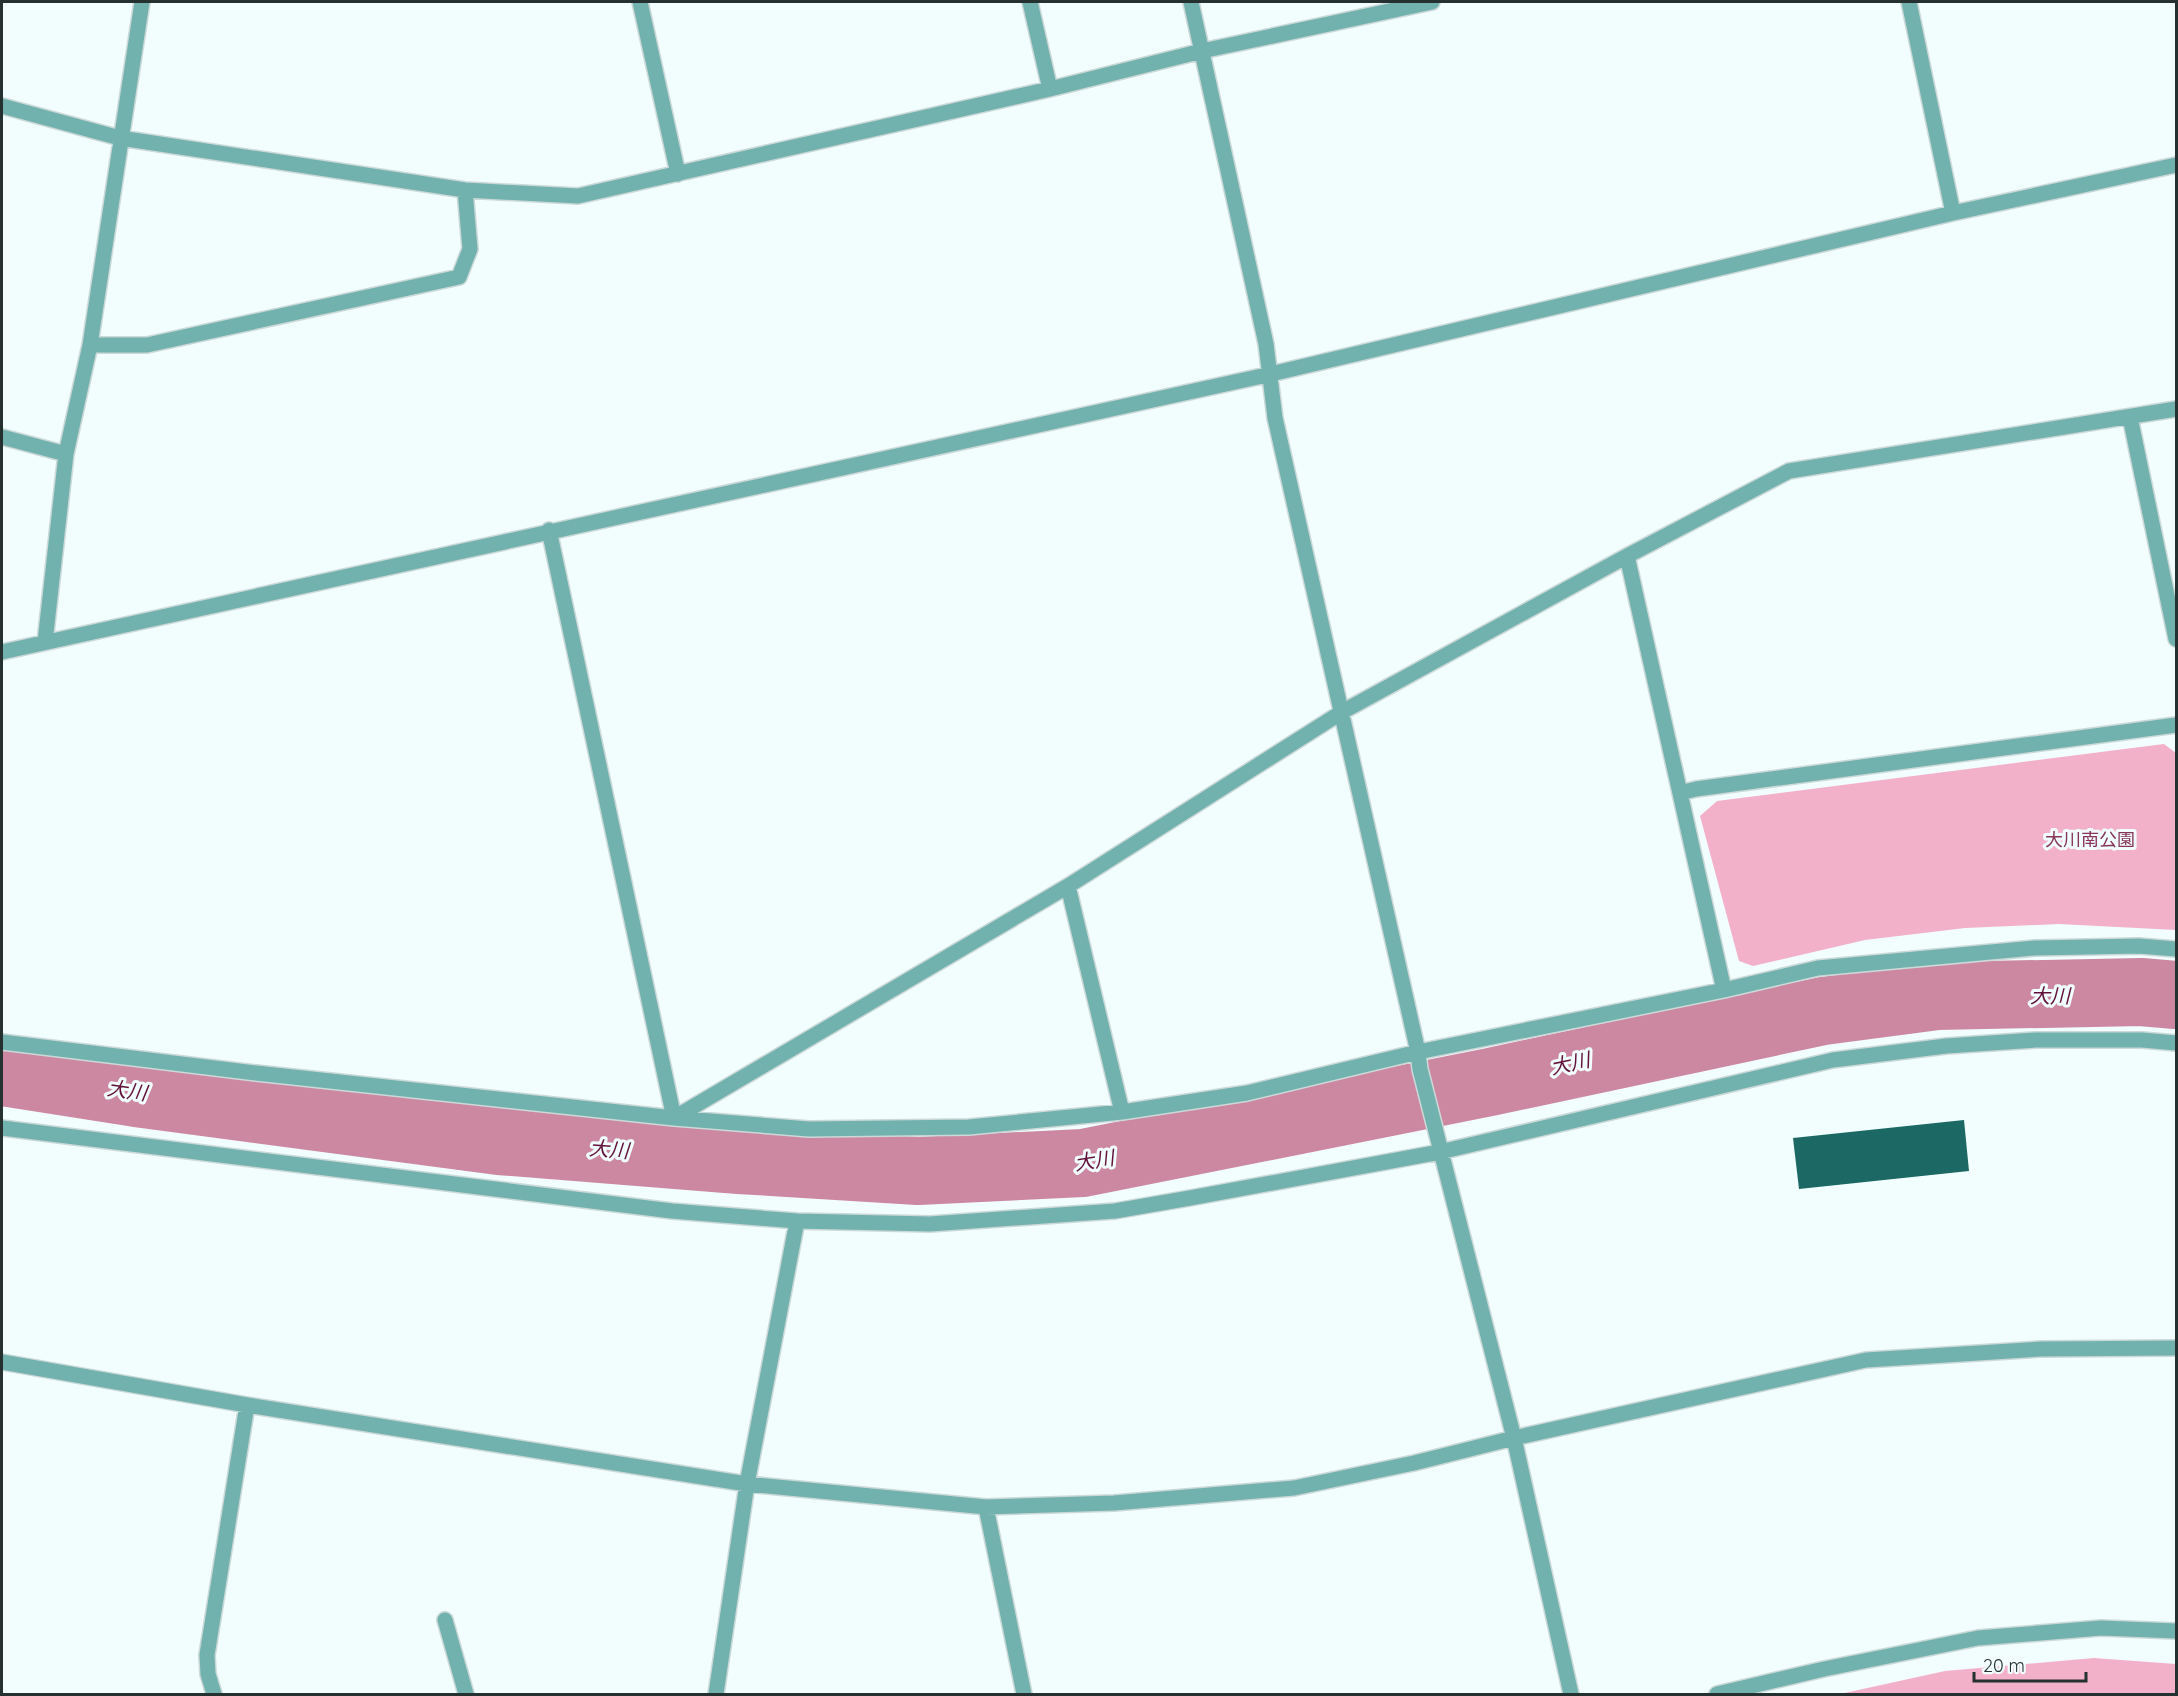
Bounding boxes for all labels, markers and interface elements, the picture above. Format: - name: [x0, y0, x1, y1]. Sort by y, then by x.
- park label: 大川南公園: [2045, 828, 2135, 851]
- water label: 大川: [2030, 983, 2072, 1008]
- water label: 大川: [1548, 1046, 1594, 1079]
- water label: 大川: [105, 1075, 151, 1105]
- water label: 大川: [588, 1135, 632, 1163]
- water label: 大川: [1072, 1144, 1118, 1175]
- scale bar: [1974, 1645, 2086, 1683]
- text: 20 m: [1983, 1654, 2025, 1677]

